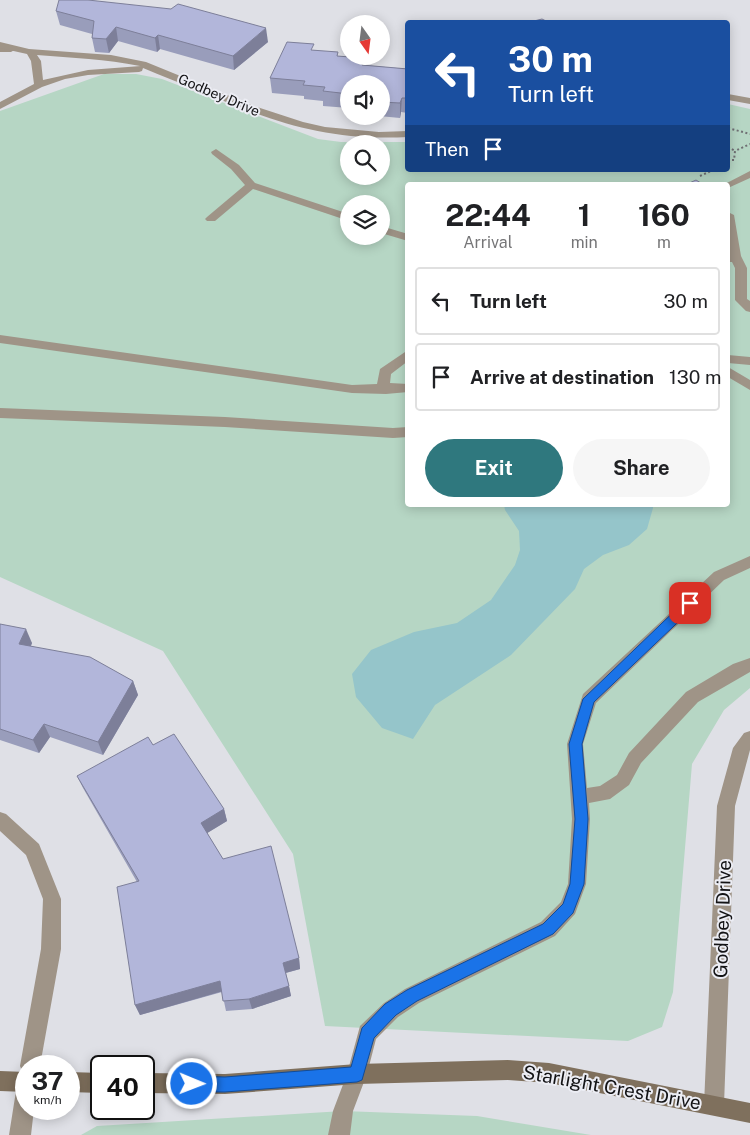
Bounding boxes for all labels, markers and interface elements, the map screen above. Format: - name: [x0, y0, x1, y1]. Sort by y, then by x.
- north arrow: [340, 15, 390, 65]
- map controls: [340, 15, 390, 245]
- text: 30 m: [508, 39, 593, 80]
- icon: left: [425, 40, 490, 105]
- street label: Godbey Drive: [176, 71, 262, 119]
- button: sound: [340, 75, 390, 125]
- text: Turn left: [508, 81, 594, 107]
- button: search: [340, 135, 390, 185]
- icon: arrive: [479, 135, 507, 163]
- text: Then: [425, 138, 469, 160]
- button: layers: [340, 195, 390, 245]
- text: 22:44: [445, 197, 531, 233]
- text: 1: [578, 197, 591, 233]
- text: 160: [638, 197, 690, 233]
- text: Arrival: [463, 233, 513, 252]
- text: min: [571, 233, 598, 252]
- text: m: [657, 233, 671, 252]
- icon: left: [427, 287, 455, 315]
- text: Turn left: [470, 290, 547, 312]
- text: 30 m: [663, 290, 708, 312]
- icon: arrive: [427, 363, 455, 391]
- text: Arrive at destination: [470, 366, 654, 388]
- text: 130 m: [669, 366, 721, 388]
- button: Exit: [425, 439, 563, 497]
- button: Share: [573, 439, 710, 497]
- pin: [669, 582, 711, 624]
- icon: arrive: [676, 589, 704, 617]
- street label: Godbey Drive: [709, 860, 735, 978]
- speed limit sign: 40: [90, 1055, 155, 1120]
- position arrow: [165, 1057, 217, 1109]
- street label: Starlight Crest Drive: [521, 1061, 703, 1113]
- text: 37: [32, 1066, 63, 1096]
- text: km/h: [33, 1093, 62, 1107]

